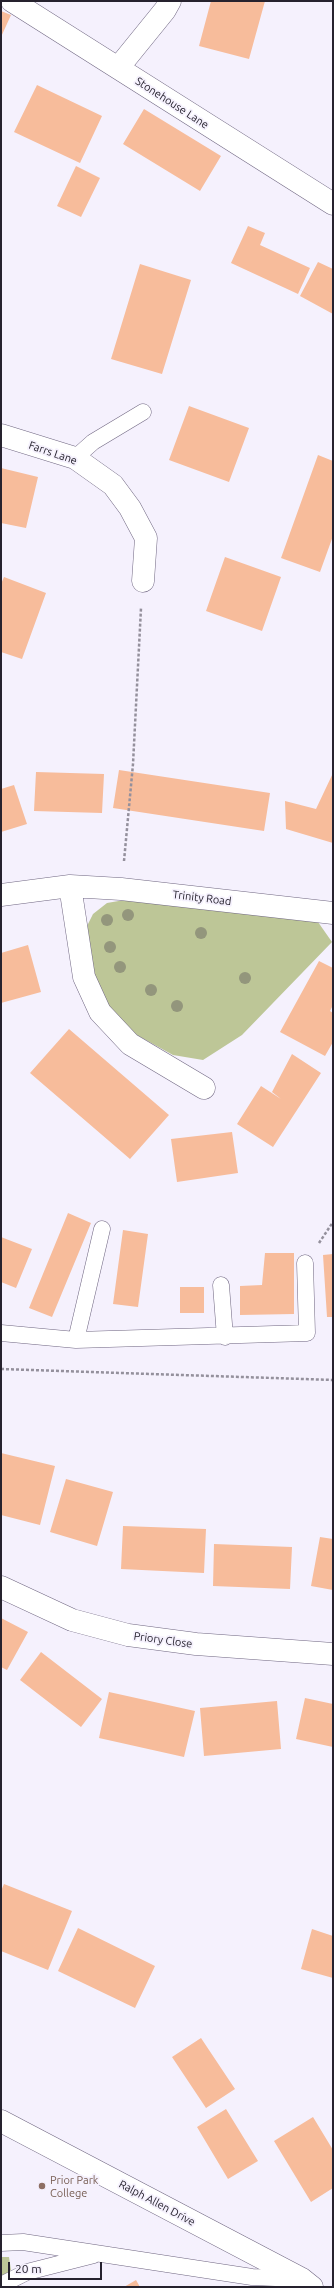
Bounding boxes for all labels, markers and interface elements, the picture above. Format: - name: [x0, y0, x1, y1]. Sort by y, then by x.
- street label: Stonehouse Lane: [133, 74, 211, 132]
- street label: Farrs Lane: [27, 439, 79, 467]
- street label: Trinity Road: [172, 888, 232, 908]
- street label: Priory Close: [133, 1629, 193, 1651]
- place label: Prior Park College: [50, 2173, 98, 2199]
- street label: Ralph Allen Drive: [117, 2177, 197, 2229]
- marker: Prior Park College: [37, 2181, 47, 2191]
- scale bar: [10, 2254, 104, 2280]
- text: 20 m: [15, 2262, 42, 2275]

